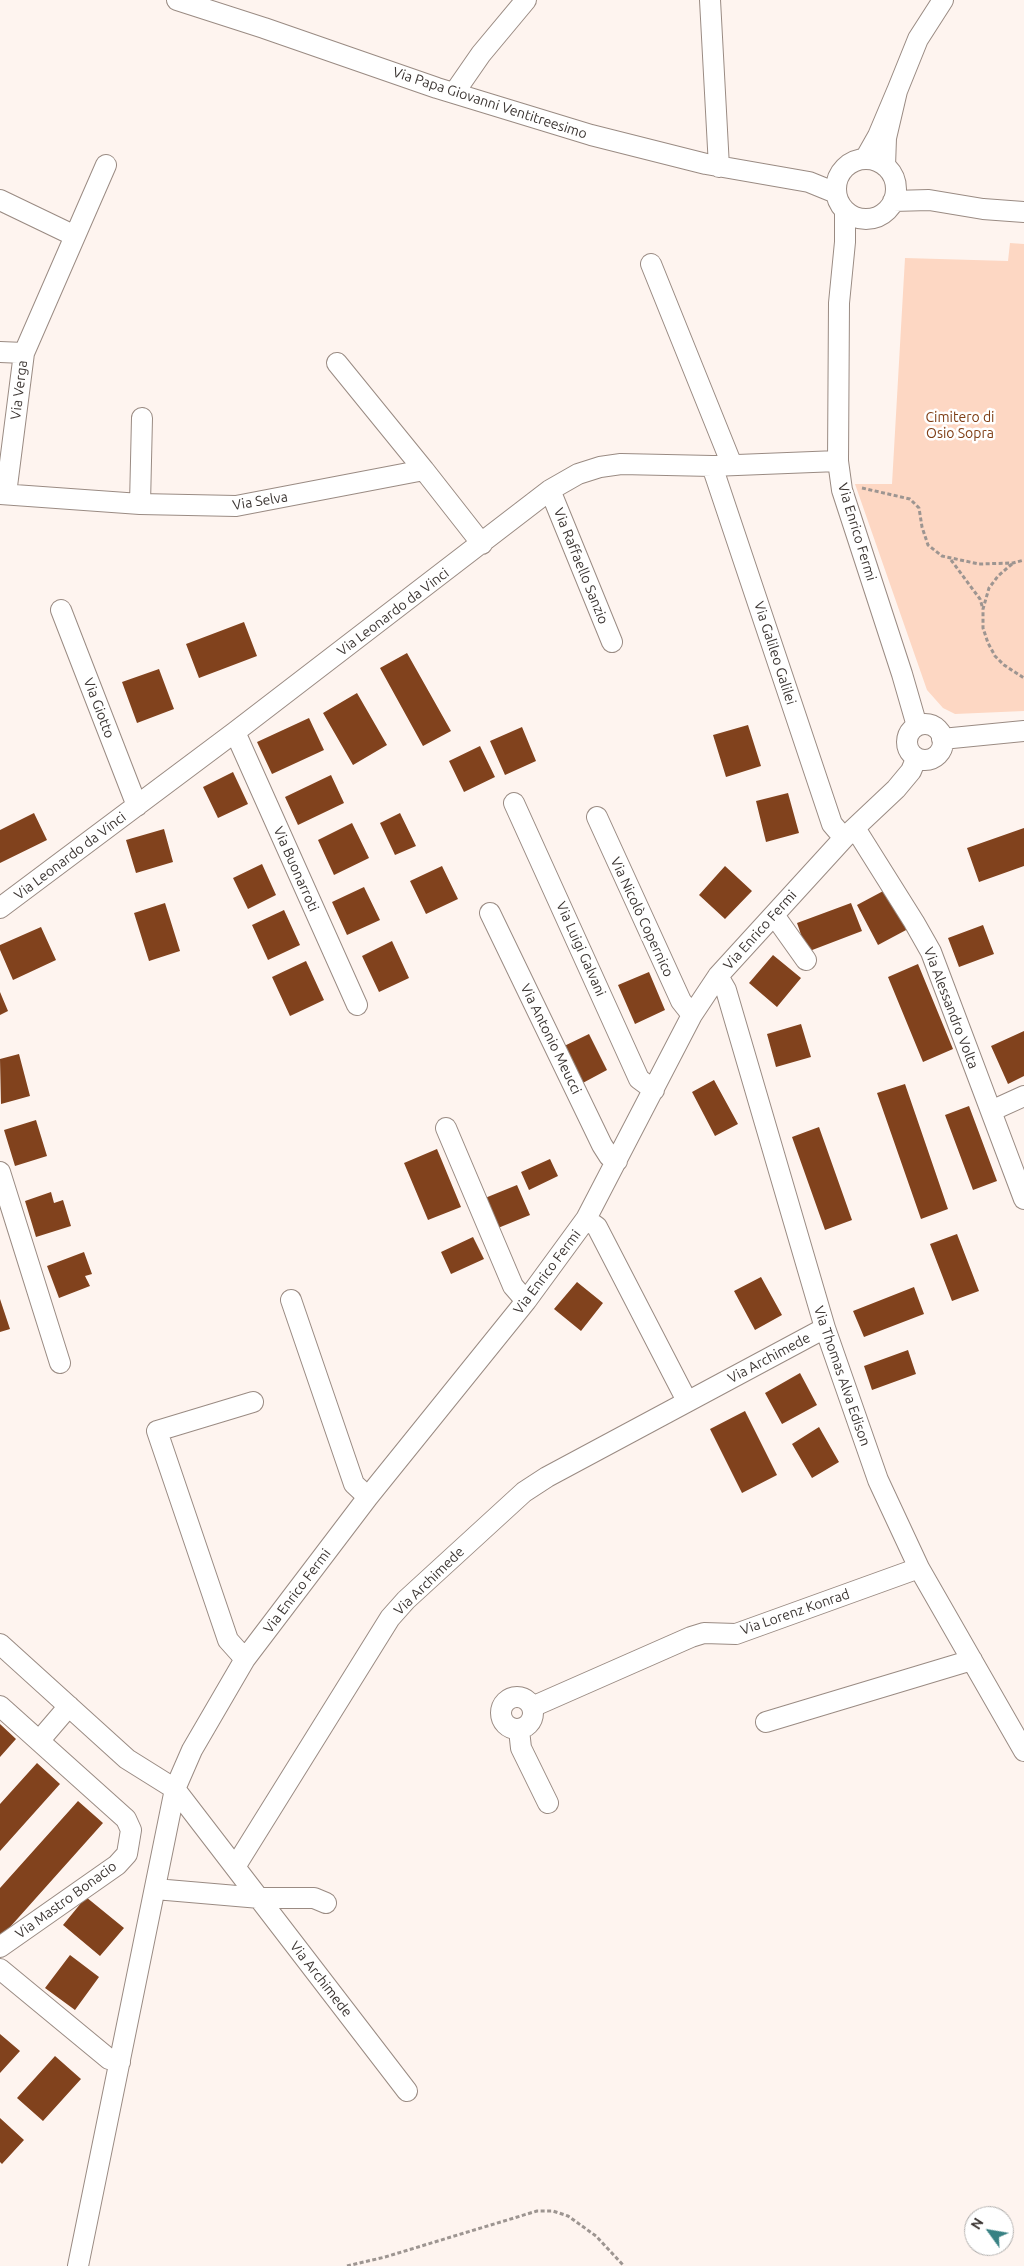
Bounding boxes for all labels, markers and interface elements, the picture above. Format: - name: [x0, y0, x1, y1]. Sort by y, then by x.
- street label: Via Papa Giovanni Ventitreesimo: [391, 64, 589, 142]
- street label: Via Verga: [7, 359, 31, 421]
- park label: Cimitero di Osio Sopra: [926, 409, 994, 442]
- street label: Via Enrico Fermi: [834, 481, 880, 583]
- street label: Via Selva: [231, 488, 289, 514]
- street label: Via Raffaello Sanzio: [550, 505, 612, 627]
- street label: Via Leonardo da Vinci: [334, 565, 452, 659]
- street label: Via Galileo Galilei: [750, 599, 800, 707]
- street label: Via Giotto: [80, 675, 118, 741]
- street label: Via Leonardo da Vinci: [11, 809, 129, 903]
- street label: Via Buonarroti: [270, 824, 322, 914]
- street label: Via Nicolò Copernico: [607, 854, 677, 980]
- street label: Via Enrico Fermi: [720, 887, 800, 973]
- street label: Via Luigi Galvani: [553, 899, 609, 999]
- street label: Via Alessandro Volta: [920, 945, 982, 1071]
- street label: Via Antonio Meucci: [517, 981, 585, 1097]
- street label: Via Enrico Fermi: [510, 1226, 584, 1318]
- street label: Via Thomas Alva Edison: [810, 1304, 874, 1448]
- street label: Via Archimede: [725, 1329, 813, 1387]
- street label: Via Archimede: [390, 1543, 468, 1619]
- street label: Via Enrico Fermi: [260, 1545, 334, 1637]
- street label: Via Lorenz Konrad: [738, 1585, 852, 1639]
- street label: Via Mastro Bonacio: [12, 1858, 120, 1942]
- street label: Via Archimede: [286, 1938, 356, 2020]
- north arrow: [964, 2206, 1014, 2256]
- text: N: [968, 2215, 987, 2232]

